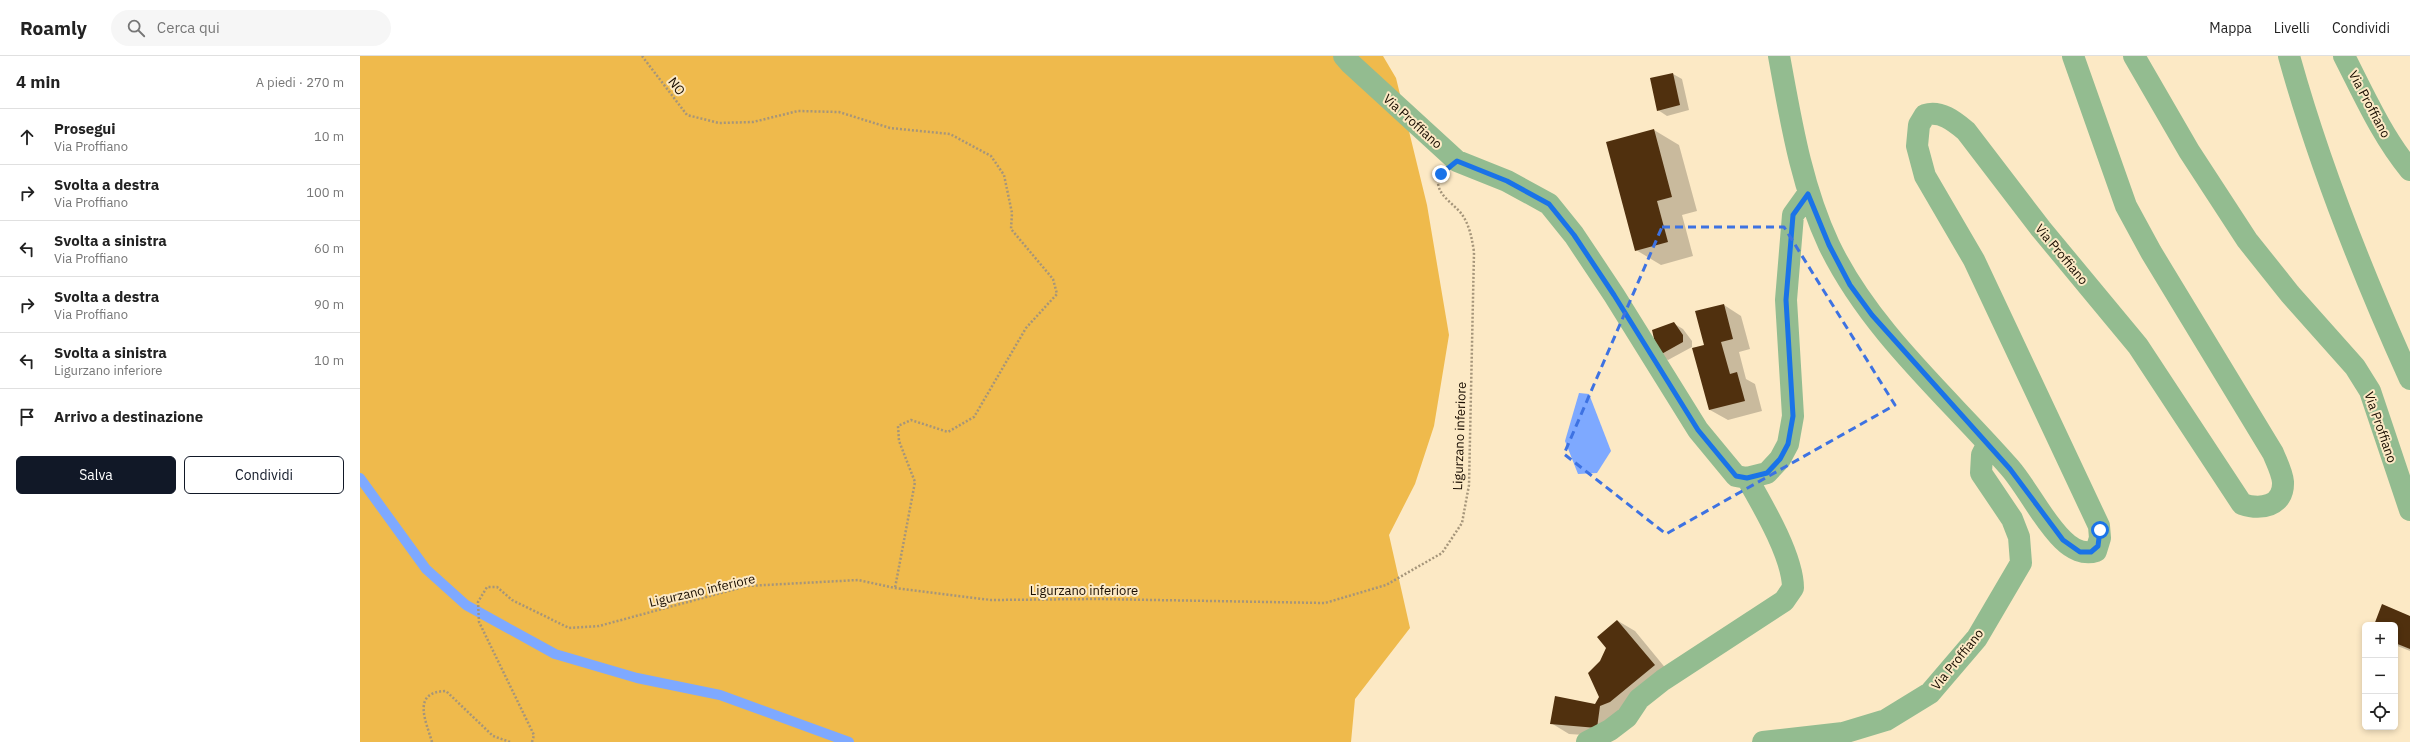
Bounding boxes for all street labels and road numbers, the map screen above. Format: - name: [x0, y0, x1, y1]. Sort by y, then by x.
- street label: Via Proffiano: [2345, 68, 2394, 141]
- street label: NO: [664, 74, 689, 99]
- street label: Via Proffiano: [1379, 90, 1446, 152]
- street label: Via Proffiano: [2031, 221, 2092, 288]
- street label: Ligurzano inferiore: [1449, 381, 1470, 491]
- street label: Via Proffiano: [2360, 389, 2401, 465]
- street label: Ligurzano inferiore: [647, 570, 757, 611]
- street label: Ligurzano inferiore: [1030, 582, 1138, 599]
- street label: Via Proffiano: [1927, 625, 1987, 693]

